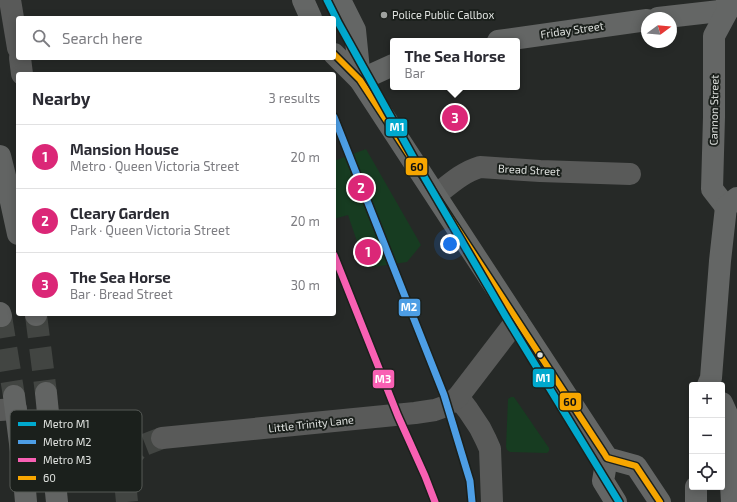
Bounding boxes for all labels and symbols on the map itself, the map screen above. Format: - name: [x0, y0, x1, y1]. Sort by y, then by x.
- place label: Police Public Callbox: [392, 8, 494, 21]
- marker: Police Public Callbox: [379, 10, 389, 20]
- north arrow: [641, 12, 677, 48]
- street label: Friday Street: [539, 19, 604, 40]
- street label: Cannon Street: [706, 75, 721, 145]
- pin: 3: [442, 103, 468, 133]
- line badge: M1: [385, 118, 408, 137]
- text: M1: [390, 120, 404, 133]
- line badge: 60: [405, 157, 428, 176]
- text: 60: [410, 160, 424, 173]
- street label: Bread Street: [498, 161, 561, 178]
- pin: 2: [348, 173, 374, 203]
- your location: [440, 234, 460, 254]
- pin: 1: [355, 237, 381, 267]
- line badge: M2: [398, 298, 421, 317]
- text: M2: [401, 300, 417, 313]
- unlabelled marker: [535, 350, 545, 360]
- line badge: M1: [532, 368, 555, 388]
- line badge: M3: [372, 369, 395, 389]
- text: M1: [536, 371, 550, 384]
- text: M3: [375, 372, 391, 385]
- line badge: 60: [559, 392, 582, 411]
- text: 60: [563, 395, 577, 408]
- legend: [10, 410, 142, 492]
- street label: Little Trinity Lane: [268, 413, 354, 434]
- text: Metro M1: [43, 417, 90, 430]
- text: Metro M2: [43, 435, 92, 448]
- text: Metro M3: [43, 453, 91, 466]
- text: 60: [43, 471, 56, 484]

